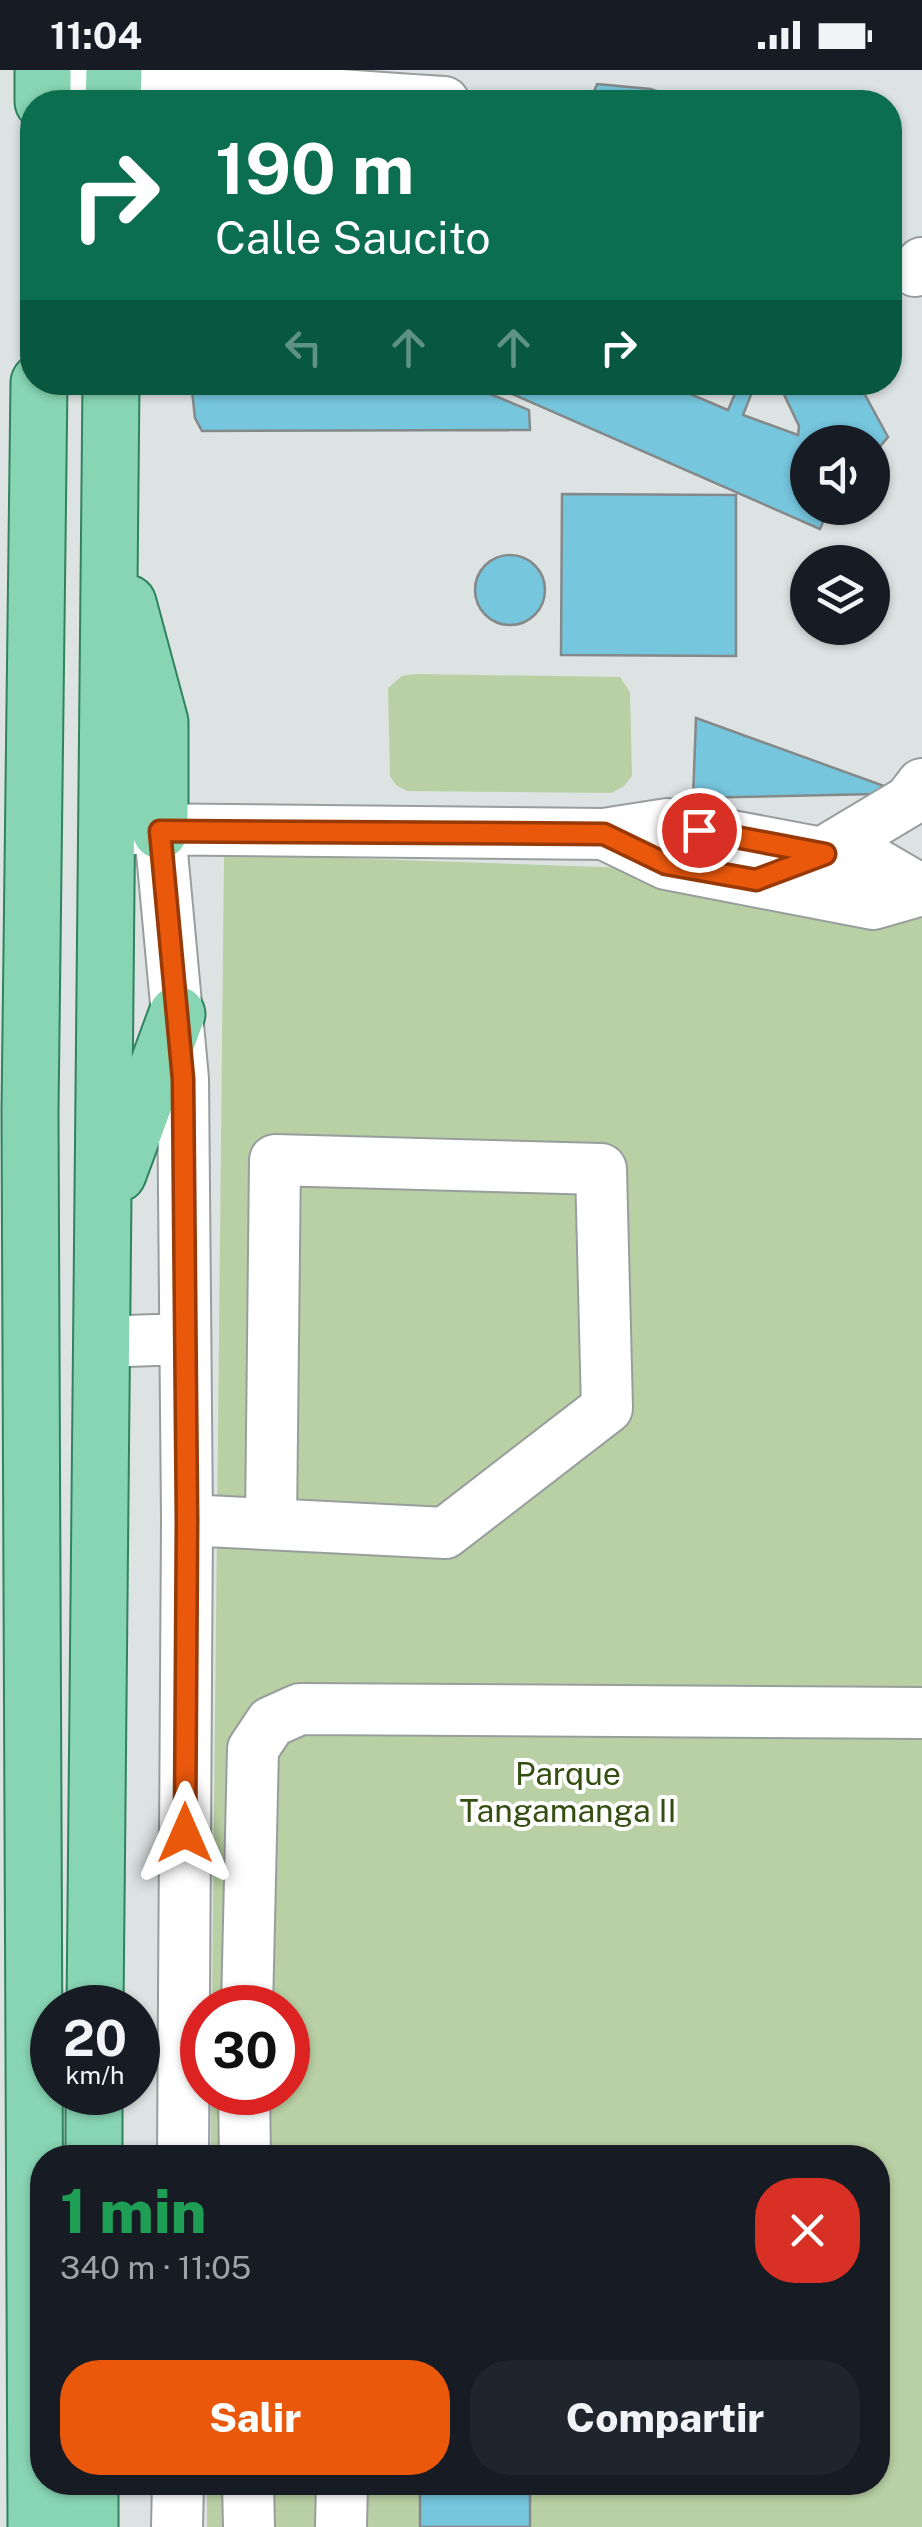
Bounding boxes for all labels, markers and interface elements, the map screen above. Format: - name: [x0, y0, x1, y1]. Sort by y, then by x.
- text: 11:04: [50, 13, 142, 58]
- text: 190 m: [215, 127, 414, 210]
- icon: right: [50, 130, 180, 260]
- text: Calle Saucito: [215, 211, 491, 264]
- icon: left: [276, 320, 331, 375]
- icon: ahead: [381, 320, 436, 375]
- icon: ahead: [486, 320, 541, 375]
- icon: right: [591, 320, 646, 375]
- map controls: [790, 425, 890, 645]
- button: sound: [790, 425, 890, 525]
- button: layers: [790, 545, 890, 645]
- pin: [657, 788, 742, 873]
- icon: arrive: [672, 803, 727, 858]
- park label: Parque Tangamanga II: [459, 1755, 677, 1829]
- position arrow: [133, 1781, 237, 1885]
- speed limit sign: 30: [180, 1985, 310, 2115]
- text: 20: [63, 2008, 127, 2067]
- text: km/h: [66, 2060, 124, 2090]
- text: 1 min: [60, 2176, 207, 2247]
- button: close: [755, 2178, 860, 2283]
- text: 340 m · 11:05: [60, 2249, 251, 2286]
- button: Salir: [60, 2360, 450, 2475]
- button: Compartir: [470, 2360, 860, 2475]

